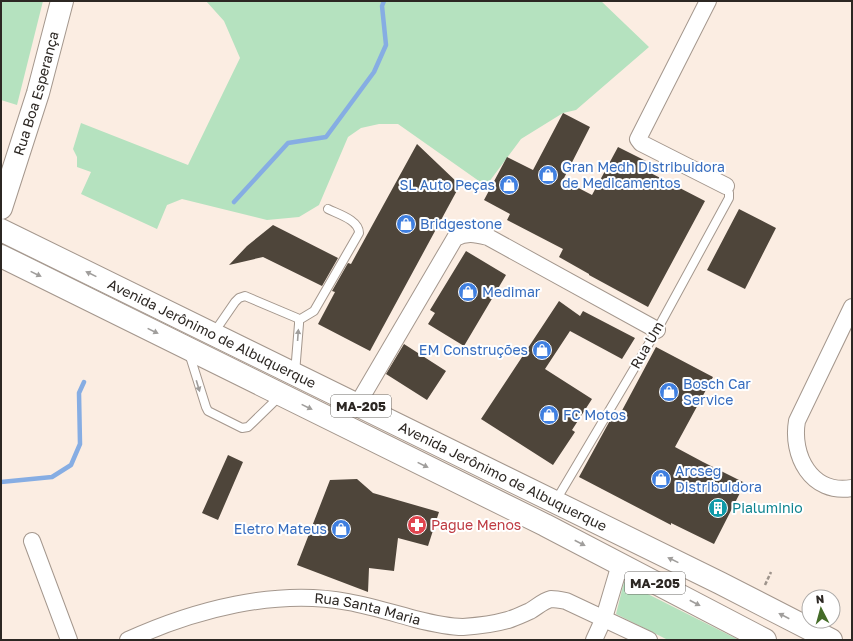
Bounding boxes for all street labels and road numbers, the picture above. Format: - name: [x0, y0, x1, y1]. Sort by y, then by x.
- street label: Rua Boa Esperança: [10, 29, 62, 157]
- street label: Avenida Jerônimo de Albuquerque: [105, 275, 319, 391]
- street label: Rua Um: [626, 318, 667, 371]
- road number: MA-205: [331, 395, 391, 417]
- street label: Avenida Jerônimo de Albuquerque: [396, 418, 610, 534]
- road number: MA-205: [625, 572, 685, 594]
- street label: Rua Santa Maria: [314, 589, 423, 628]

